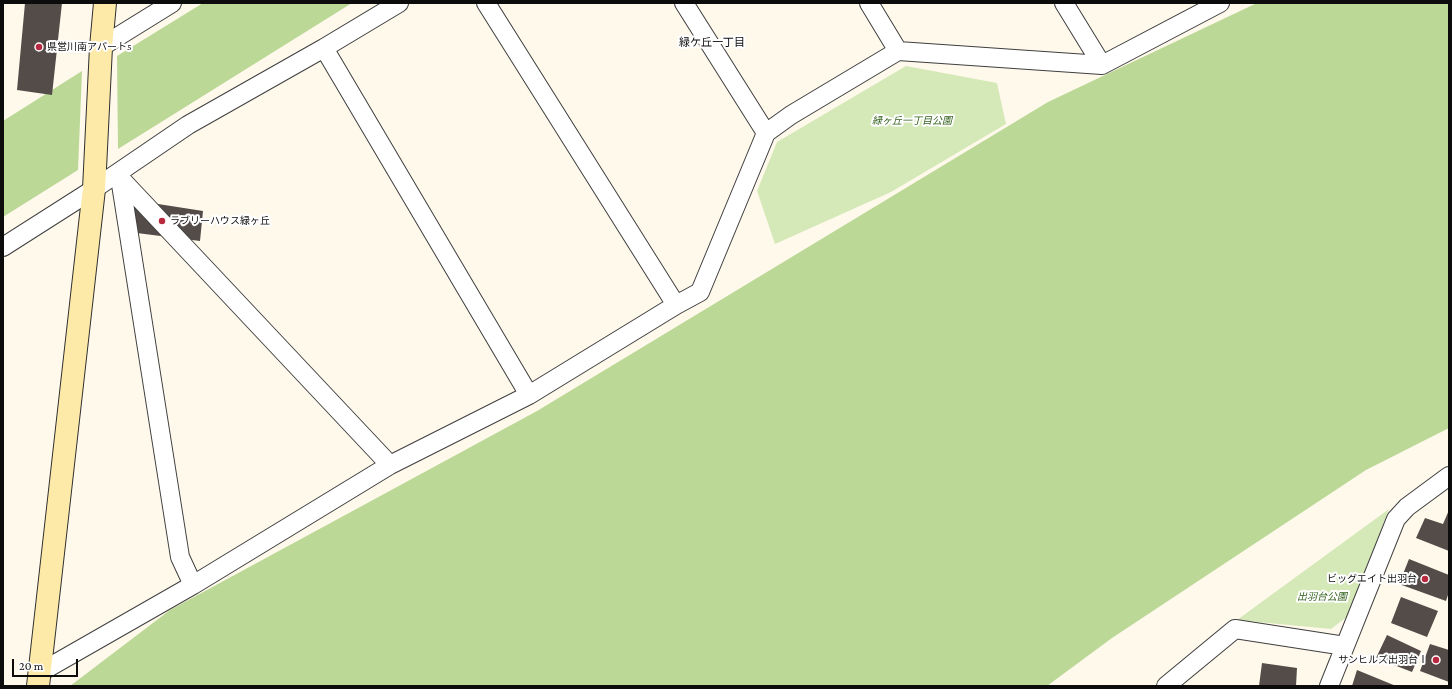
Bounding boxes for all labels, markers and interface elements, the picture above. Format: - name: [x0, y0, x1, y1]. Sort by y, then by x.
- district label: 緑ケ丘一丁目: [679, 36, 745, 50]
- place label: 県営川南アパート5: [47, 41, 132, 53]
- marker: 県営川南アパート5: [34, 42, 44, 52]
- park label: 緑ヶ丘一丁目公園: [872, 115, 952, 127]
- place label: ラブリーハウス緑ヶ丘: [170, 215, 270, 227]
- marker: ラブリーハウス緑ヶ丘: [157, 216, 167, 226]
- place label: ビッグエイト出羽台: [1327, 573, 1417, 585]
- marker: ビッグエイト出羽台: [1420, 574, 1430, 584]
- park label: 出羽台公園: [1297, 591, 1347, 603]
- scale bar: [14, 651, 80, 677]
- place label: サンヒルズ出羽台Ⅰ: [1338, 654, 1428, 666]
- marker: サンヒルズ出羽台Ⅰ: [1431, 655, 1441, 665]
- text: 20 m: [19, 659, 43, 673]

